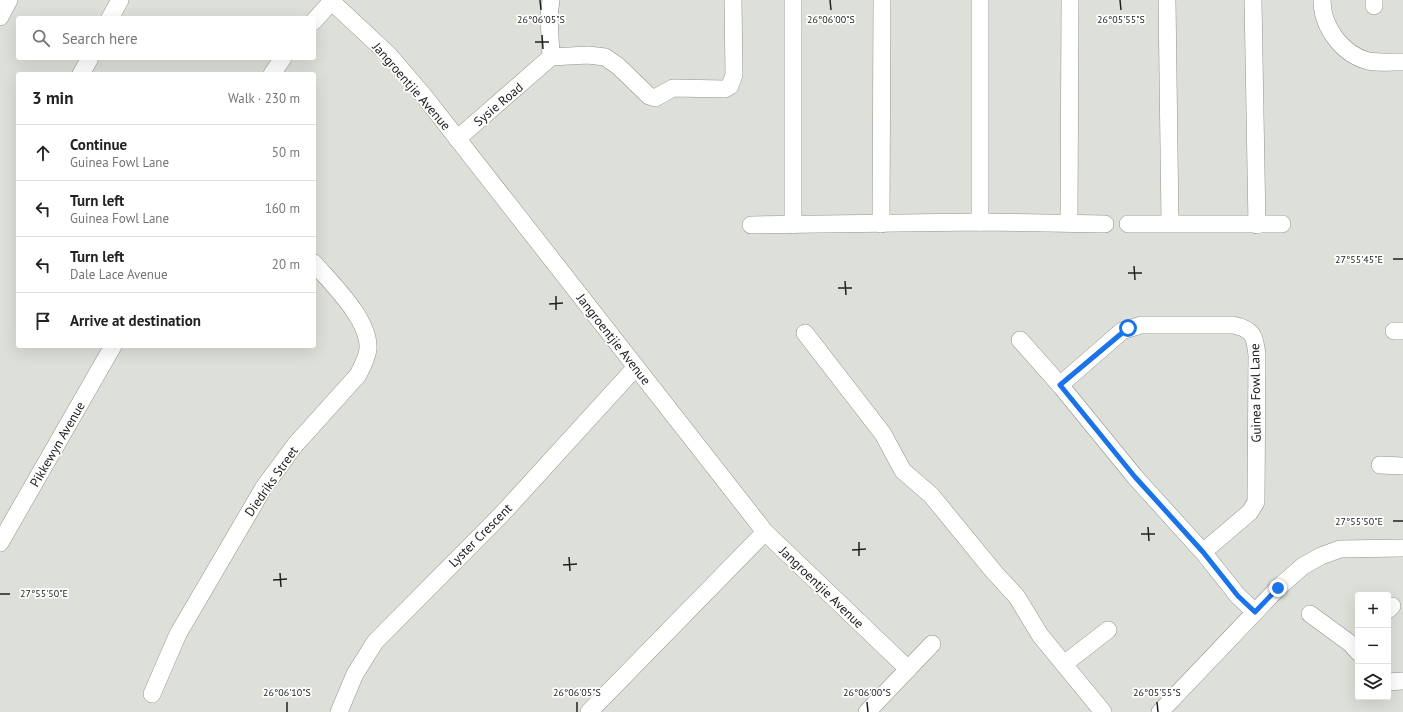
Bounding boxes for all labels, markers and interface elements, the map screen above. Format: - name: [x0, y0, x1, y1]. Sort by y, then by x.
- text: 26°06'05"S: [517, 13, 565, 26]
- text: 26°06'00"S: [807, 13, 855, 26]
- text: 26°05'55"S: [1097, 13, 1145, 26]
- search box: [16, 16, 316, 60]
- icon: search: [30, 27, 52, 49]
- text: Search here: [62, 29, 138, 48]
- street label: Jangroentjie Avenue: [368, 38, 454, 134]
- street label: Sysie Road: [470, 79, 527, 130]
- text: 3 min: [32, 87, 73, 109]
- text: Walk · 230 m: [228, 90, 300, 107]
- text: Continue: [70, 135, 127, 154]
- icon: ahead: [32, 142, 54, 164]
- text: 50 m: [272, 144, 300, 161]
- text: Guinea Fowl Lane: [70, 154, 169, 171]
- text: Turn left: [70, 191, 124, 210]
- icon: left: [32, 198, 54, 220]
- text: 160 m: [265, 200, 300, 217]
- text: Guinea Fowl Lane: [70, 210, 169, 227]
- text: Turn left: [70, 247, 124, 266]
- text: 27°55'45"E: [1335, 253, 1383, 266]
- icon: left: [32, 254, 54, 276]
- text: 20 m: [272, 256, 300, 273]
- text: Dale Lace Avenue: [70, 266, 168, 283]
- street label: Jangroentjie Avenue: [572, 290, 654, 388]
- icon: arrive: [32, 310, 54, 332]
- text: Arrive at destination: [70, 311, 201, 330]
- route start: [1119, 319, 1137, 337]
- street label: Guinea Fowl Lane: [1246, 343, 1265, 443]
- street label: Pikkewyn Avenue: [26, 398, 89, 490]
- street label: Diedriks Street: [241, 442, 302, 520]
- street label: Lyster Crescent: [445, 500, 516, 571]
- text: 27°55'50"E: [1335, 515, 1383, 528]
- street label: Jangroentjie Avenue: [775, 542, 867, 632]
- route end: [1269, 579, 1287, 597]
- text: 27°55'50"E: [20, 587, 68, 600]
- map controls: [1355, 592, 1391, 700]
- button: +: [1355, 592, 1391, 628]
- button: −: [1355, 628, 1391, 664]
- button: layers: [1355, 664, 1391, 700]
- text: 26°06'10"S: [263, 686, 311, 699]
- text: 26°06'05"S: [553, 686, 601, 699]
- text: 26°06'00"S: [843, 686, 891, 699]
- text: 26°05'55"S: [1133, 686, 1181, 699]

